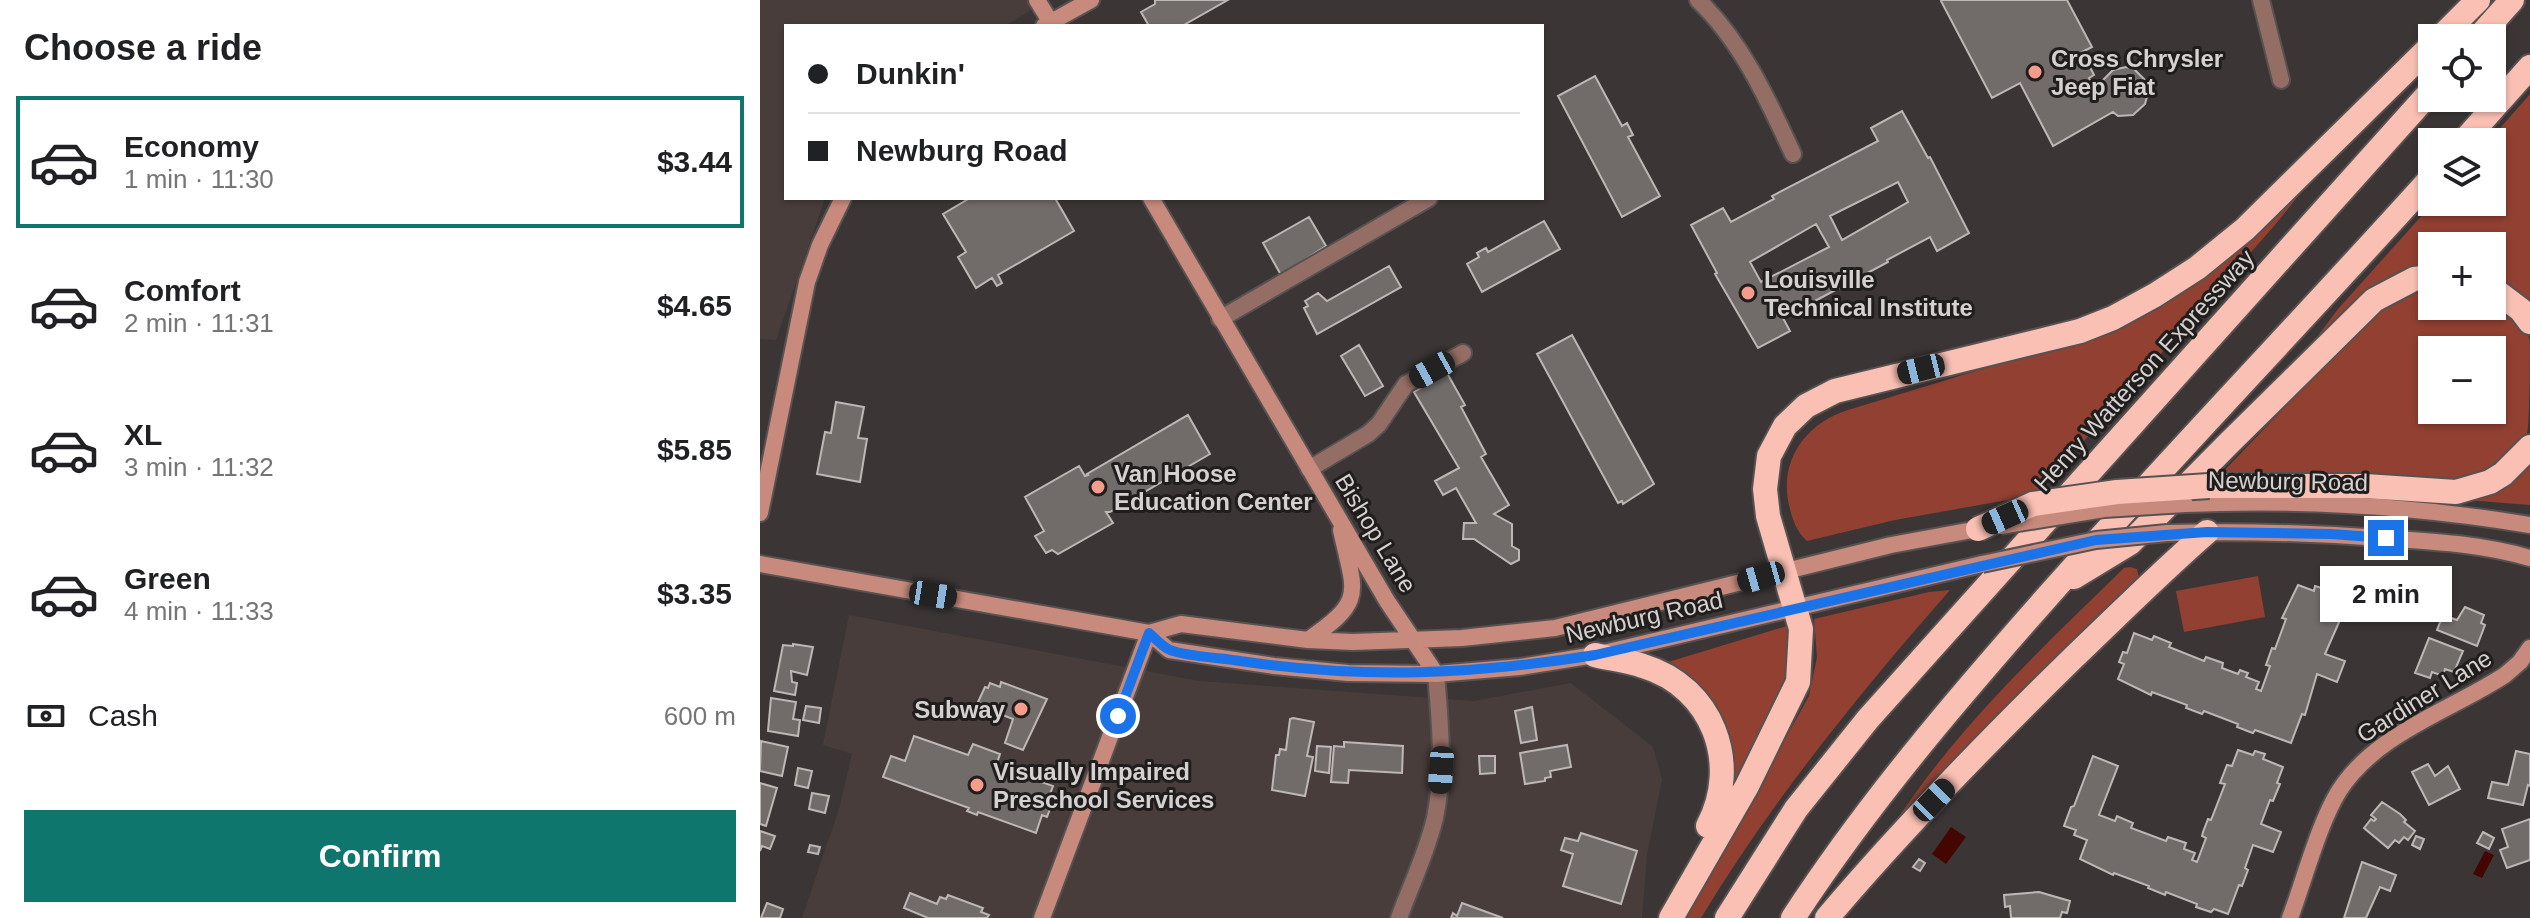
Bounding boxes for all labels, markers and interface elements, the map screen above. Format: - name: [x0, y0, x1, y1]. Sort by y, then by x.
- map controls: [2418, 24, 2506, 424]
- button: locate: [2418, 24, 2506, 112]
- text: Choose a ride: [24, 27, 262, 68]
- place label: Cross Chrysler Jeep Fiat: [2051, 45, 2223, 100]
- text: Dunkin': [856, 57, 965, 90]
- marker: Cross Chrysler Jeep Fiat: [2026, 63, 2044, 81]
- icon: car: [28, 126, 100, 198]
- button: layers: [2418, 128, 2506, 216]
- text: Economy: [124, 130, 259, 163]
- text: Newburg Road: [856, 134, 1068, 167]
- text: $3.44: [657, 145, 732, 178]
- text: 1 min · 11:30: [124, 164, 274, 194]
- button: +: [2418, 232, 2506, 320]
- street label: Henry Watterson Expressway: [2029, 244, 2259, 496]
- place label: Louisville Technical Institute: [1764, 266, 1973, 321]
- icon: car: [28, 270, 100, 342]
- text: Comfort: [124, 274, 241, 307]
- marker: Louisville Technical Institute: [1739, 284, 1757, 302]
- text: $4.65: [657, 289, 732, 322]
- text: 2 min · 11:31: [124, 308, 274, 338]
- button: −: [2418, 336, 2506, 424]
- car: [1405, 348, 1459, 392]
- car: [1895, 352, 1947, 386]
- icon: car: [28, 414, 100, 486]
- text: XL: [124, 418, 162, 451]
- text: $5.85: [657, 433, 732, 466]
- text: 3 min · 11:32: [124, 452, 274, 482]
- place label: Van Hoose Education Center: [1114, 460, 1313, 515]
- street label: Newburg Road: [2208, 466, 2368, 496]
- street label: Bishop Lane: [1330, 469, 1422, 597]
- marker: Van Hoose Education Center: [1089, 478, 1107, 496]
- car: [1978, 496, 2032, 538]
- route end: [2368, 520, 2404, 556]
- icon: car: [28, 558, 100, 630]
- car: [1735, 559, 1787, 595]
- text: Green: [124, 562, 211, 595]
- callout: 2 min: [2320, 566, 2452, 622]
- text: $3.35: [657, 577, 732, 610]
- car: [907, 579, 959, 611]
- text: 2 min: [2352, 579, 2420, 609]
- street label: Newburg Road: [1563, 586, 1725, 648]
- text: 4 min · 11:33: [124, 596, 274, 626]
- street label: Gardiner Lane: [2352, 644, 2496, 748]
- icon: cash: [24, 694, 68, 738]
- place label: Subway: [914, 696, 1006, 723]
- route start: [1100, 698, 1136, 734]
- text: Cash: [88, 699, 158, 732]
- marker: Subway: [1012, 700, 1030, 718]
- text: 600 m: [664, 701, 736, 731]
- car: [1427, 745, 1455, 795]
- place label: Visually Impaired Preschool Services: [993, 758, 1214, 813]
- car: [1909, 774, 1959, 826]
- marker: Visually Impaired Preschool Services: [968, 776, 986, 794]
- button: Confirm: [24, 810, 736, 902]

